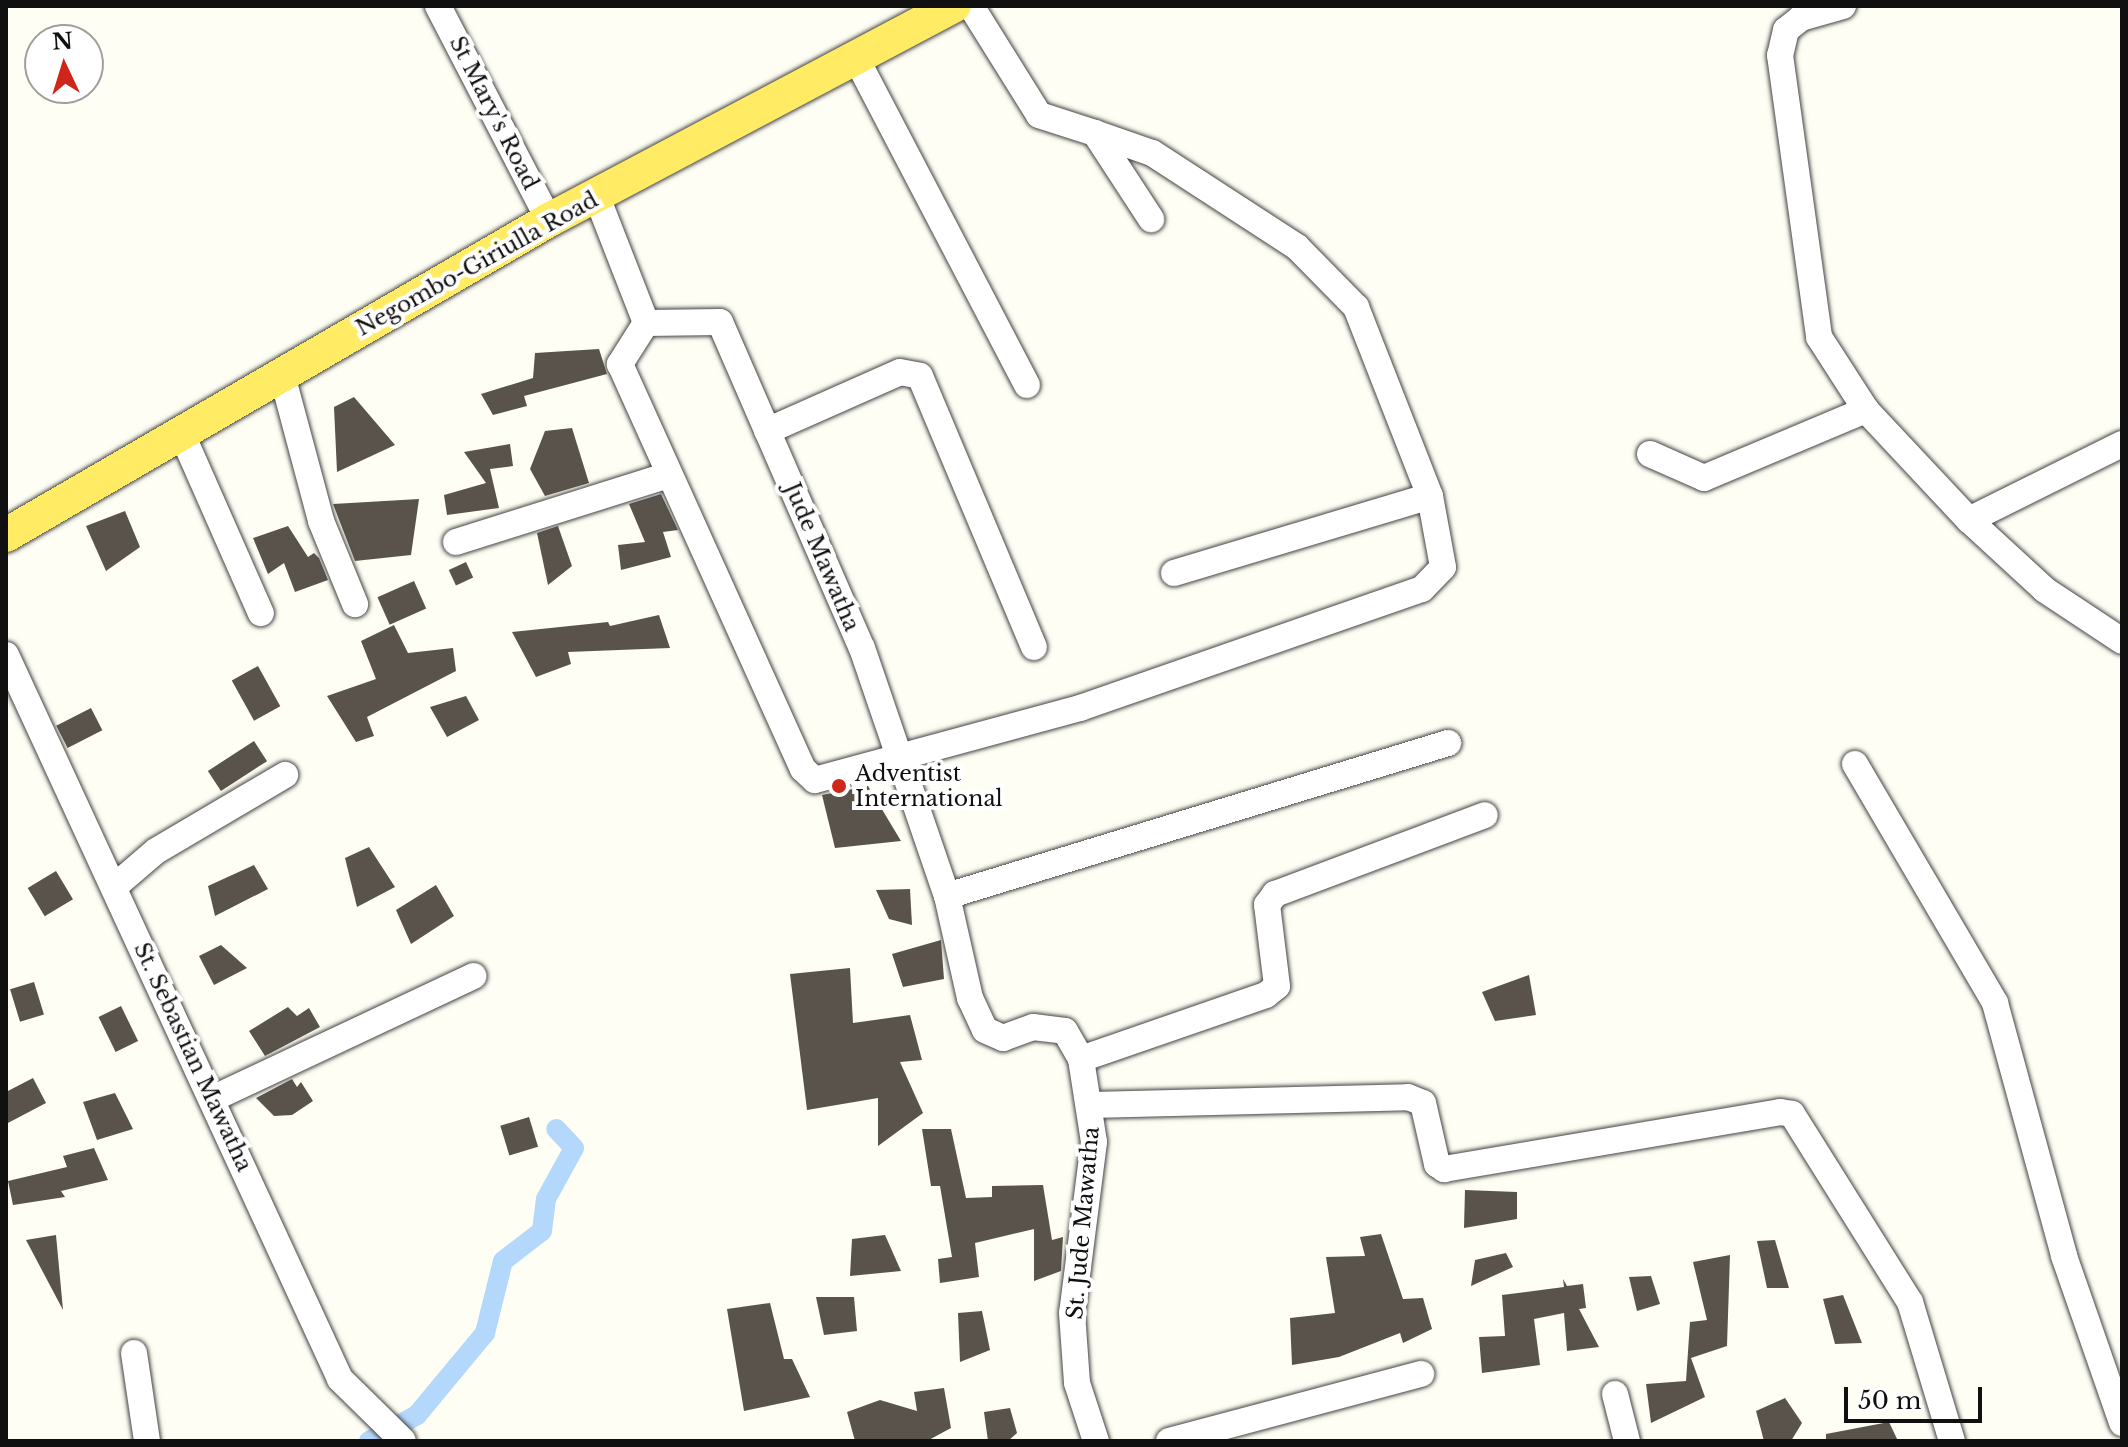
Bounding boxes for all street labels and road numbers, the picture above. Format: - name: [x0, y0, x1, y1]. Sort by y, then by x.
- street label: St Mary's Road: [444, 32, 544, 194]
- street label: Negombo-Giriulla Road: [351, 186, 603, 342]
- street label: Jude Mawatha: [779, 479, 865, 635]
- street label: St. Sebastian Mawatha: [128, 938, 258, 1176]
- street label: St. Jude Mawatha: [1061, 1126, 1105, 1320]

